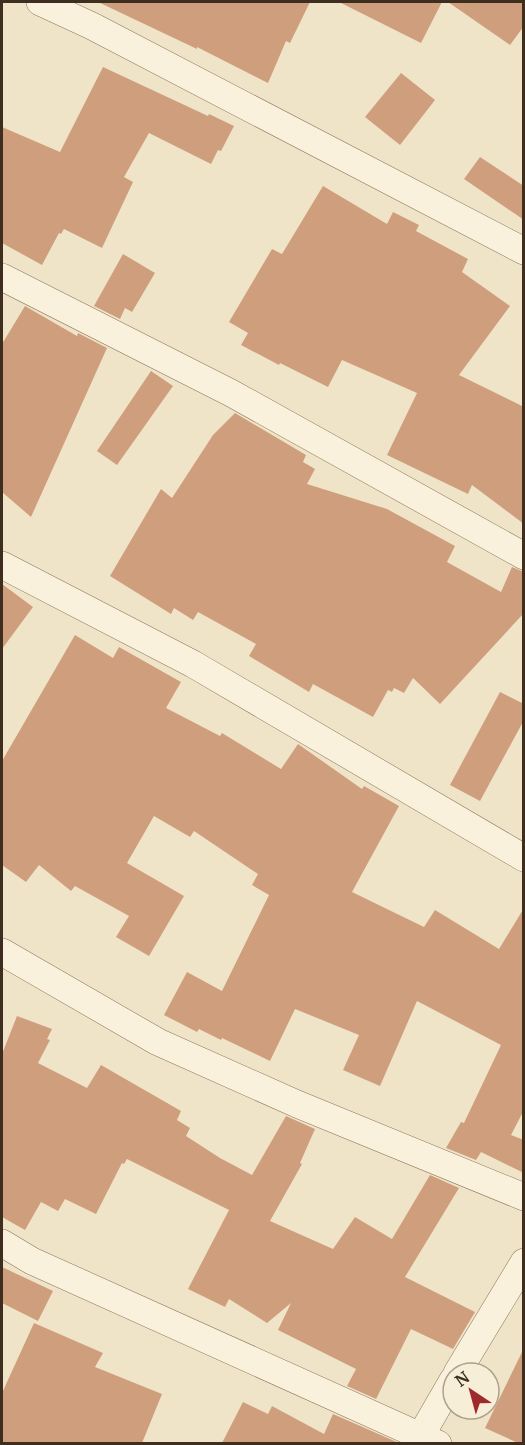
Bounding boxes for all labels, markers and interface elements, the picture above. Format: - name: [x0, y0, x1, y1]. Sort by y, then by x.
- north arrow: [441, 1361, 501, 1421]
- text: N: [451, 1367, 473, 1391]

